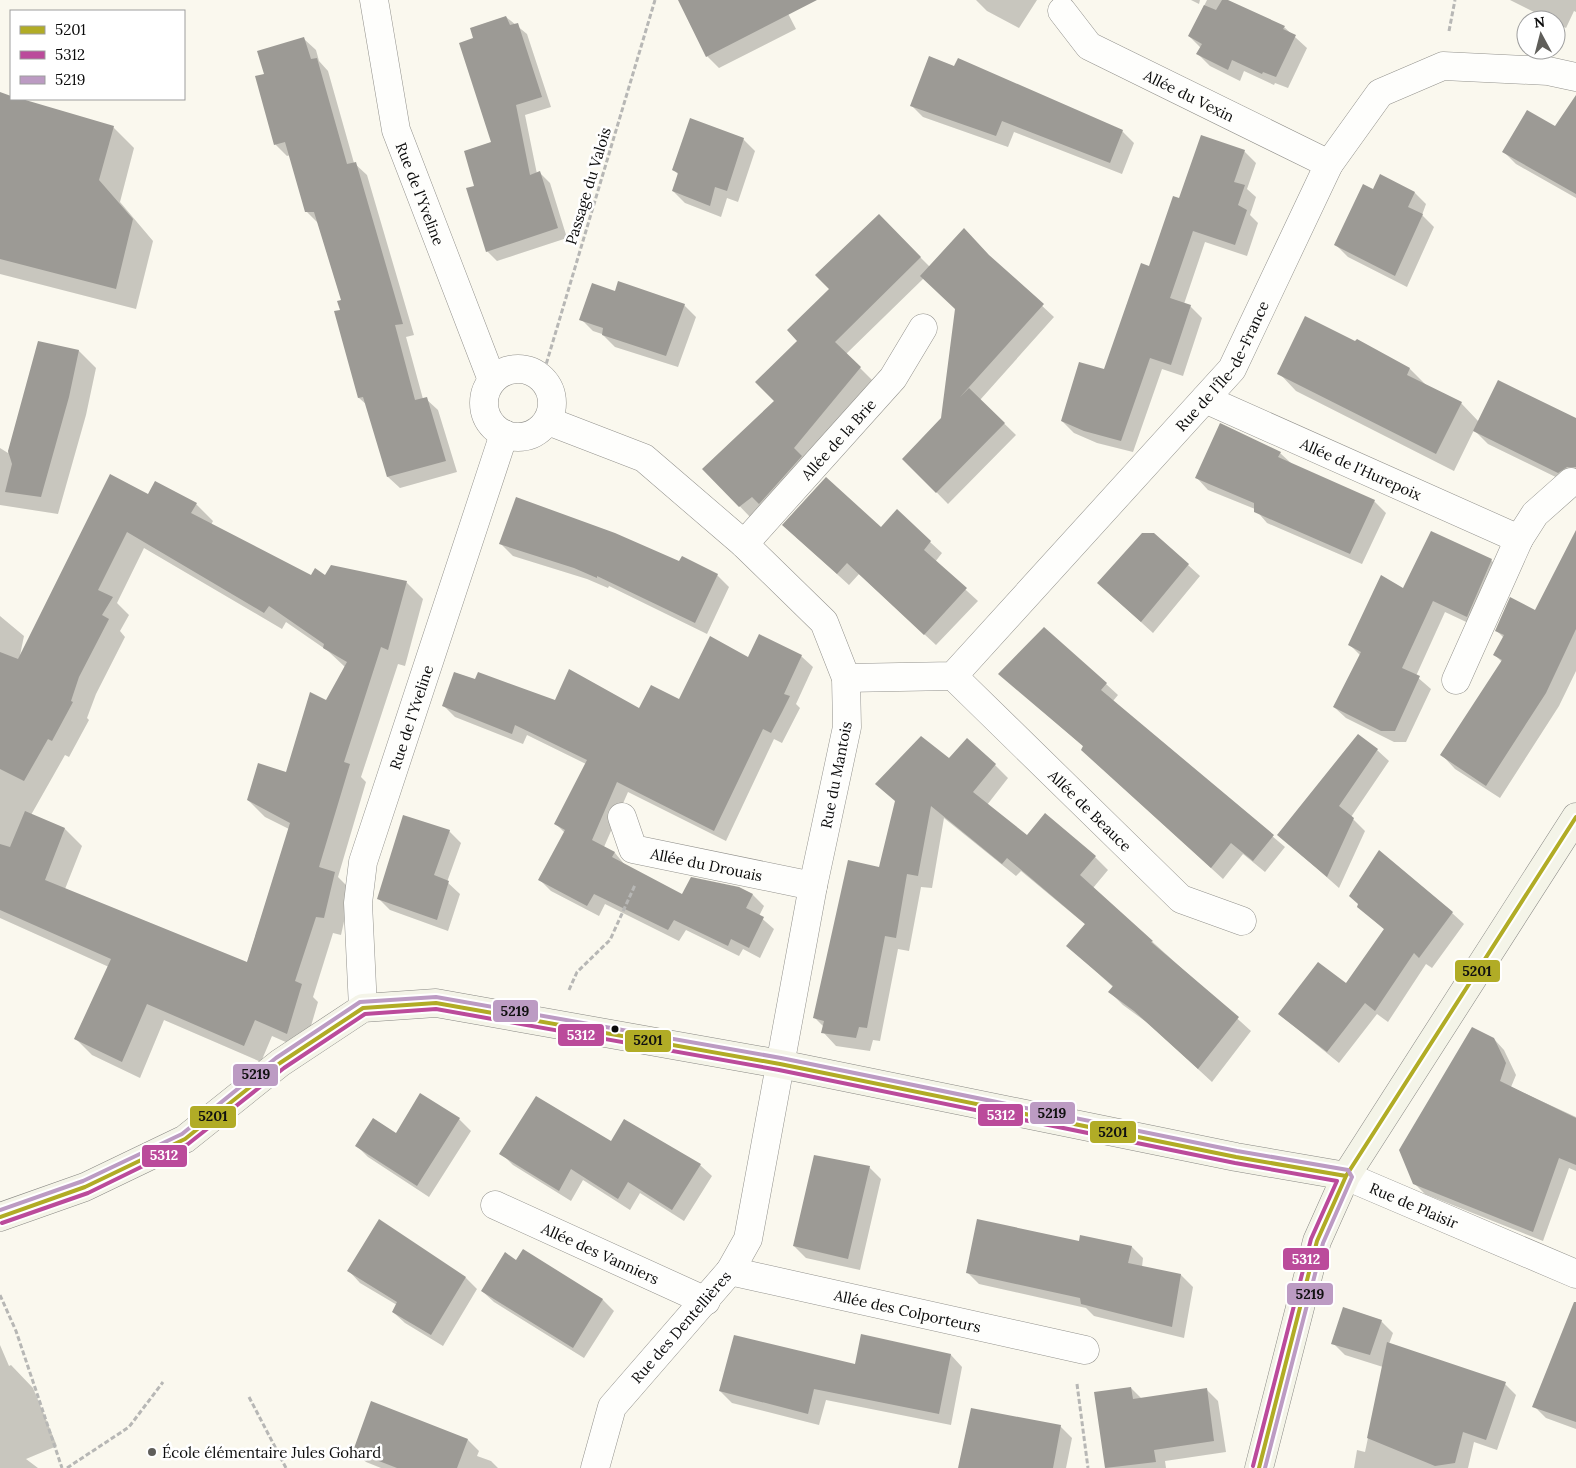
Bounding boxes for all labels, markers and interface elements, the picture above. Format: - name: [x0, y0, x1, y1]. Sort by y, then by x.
- legend: [10, 10, 185, 100]
- north arrow: [1516, 10, 1566, 60]
- text: N: [1533, 12, 1546, 32]
- text: 5201: [55, 20, 86, 39]
- text: 5312: [55, 45, 85, 64]
- street label: Allée du Vexin: [1140, 65, 1238, 126]
- text: 5219: [55, 70, 85, 89]
- street label: Passage du Valois: [561, 125, 615, 247]
- street label: Rue de l'Yveline: [392, 139, 449, 248]
- street label: Rue de l'Île-de-France: [1171, 297, 1273, 435]
- street label: Allée de la Brie: [796, 395, 880, 484]
- street label: Allée de l'Hurepoix: [1297, 433, 1425, 504]
- street label: Rue de l'Yveline: [385, 662, 437, 772]
- street label: Rue du Mantois: [816, 720, 856, 830]
- street label: Allée de Beauce: [1044, 765, 1136, 855]
- street label: Allée du Drouais: [648, 843, 764, 885]
- line badge: 5201: [1454, 959, 1501, 983]
- text: 5201: [1462, 962, 1492, 980]
- line badge: 5219: [492, 999, 539, 1023]
- text: 5219: [501, 1002, 529, 1020]
- line badge: 5312: [557, 1023, 605, 1047]
- unlabelled marker: [610, 1024, 620, 1034]
- text: 5312: [567, 1026, 595, 1044]
- line badge: 5201: [624, 1029, 672, 1053]
- text: 5201: [633, 1031, 663, 1049]
- line badge: 5219: [232, 1063, 279, 1087]
- text: 5219: [242, 1065, 270, 1083]
- line badge: 5219: [1029, 1101, 1076, 1125]
- line badge: 5312: [977, 1103, 1024, 1127]
- text: 5219: [1038, 1104, 1066, 1122]
- line badge: 5201: [189, 1105, 237, 1129]
- text: 5312: [987, 1106, 1015, 1124]
- text: 5201: [198, 1107, 228, 1125]
- line badge: 5201: [1089, 1120, 1137, 1144]
- text: 5201: [1098, 1123, 1128, 1141]
- line badge: 5312: [141, 1144, 188, 1168]
- text: 5312: [150, 1146, 178, 1164]
- street label: Rue de Plaisir: [1367, 1178, 1462, 1232]
- street label: Allée des Vanniers: [538, 1218, 662, 1288]
- line badge: 5312: [1282, 1247, 1330, 1271]
- text: 5312: [1292, 1250, 1320, 1268]
- street label: Rue des Dentellières: [627, 1267, 735, 1387]
- line badge: 5219: [1286, 1282, 1334, 1306]
- street label: Allée des Colporteurs: [831, 1285, 983, 1336]
- text: 5219: [1296, 1285, 1324, 1303]
- place label: École élémentaire Jules Gohard: [162, 1443, 381, 1462]
- marker: École élémentaire Jules Gohard: [146, 1446, 158, 1458]

